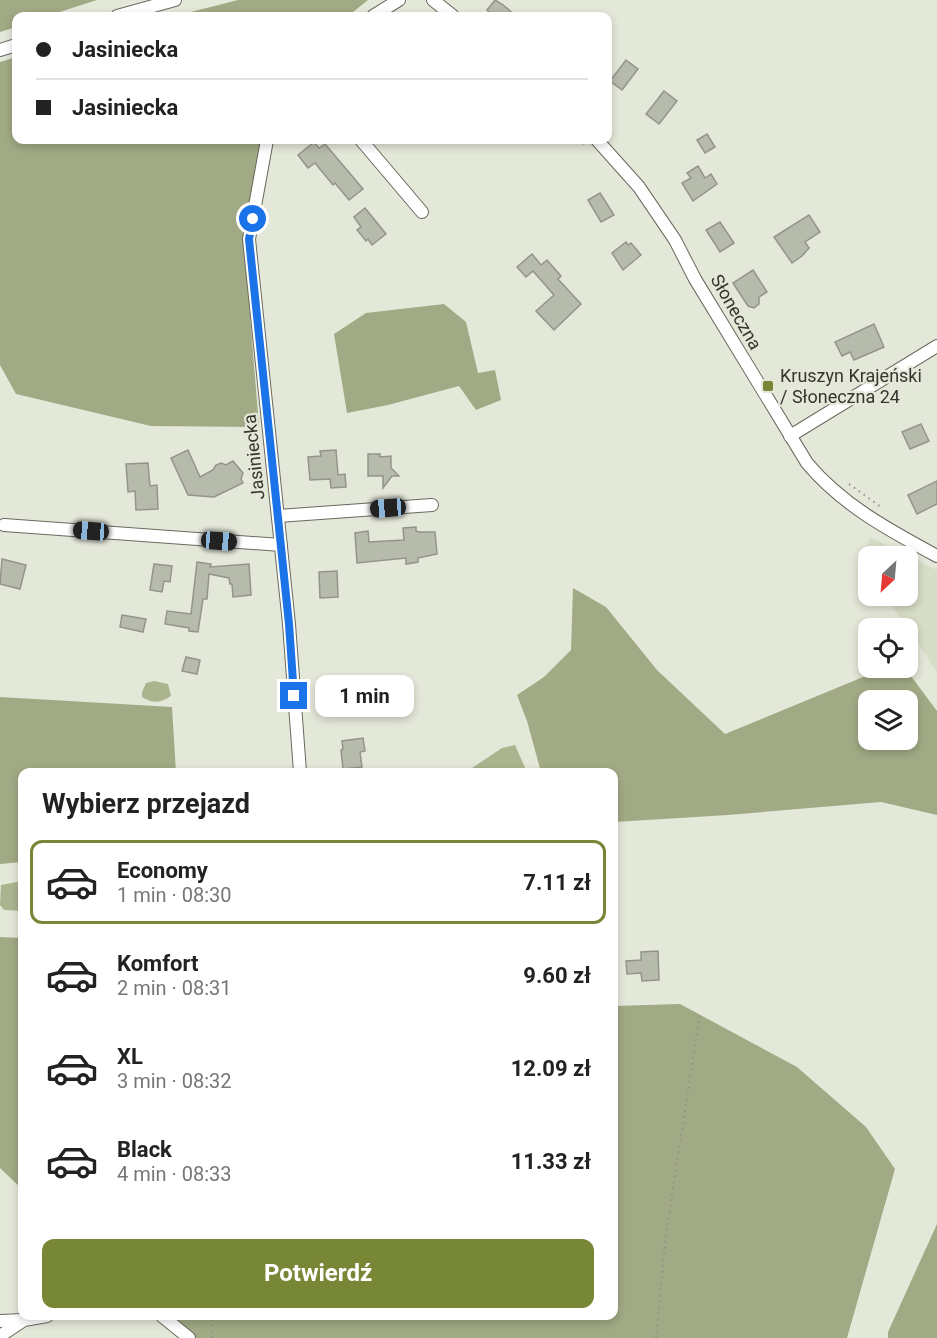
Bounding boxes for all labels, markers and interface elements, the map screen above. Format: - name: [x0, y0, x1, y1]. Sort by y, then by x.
- text: Jasiniecka: [72, 37, 178, 62]
- text: Jasiniecka: [72, 95, 178, 120]
- route start: [239, 205, 266, 232]
- street label: Słoneczna: [706, 270, 766, 353]
- place label: Kruszyn Krajeński / Słoneczna 24: [780, 365, 922, 407]
- marker: Kruszyn Krajeński / Słoneczna 24: [761, 379, 775, 393]
- street label: Jasiniecka: [239, 413, 268, 501]
- car: [369, 498, 407, 518]
- car: [72, 521, 110, 541]
- car: [200, 531, 238, 551]
- north arrow: [858, 546, 918, 606]
- map controls: [858, 546, 918, 750]
- button: locate: [858, 618, 918, 678]
- callout: 1 min: [315, 675, 414, 717]
- route end: [280, 682, 307, 709]
- text: 1 min: [339, 684, 390, 708]
- button: layers: [858, 690, 918, 750]
- text: Wybierz przejazd: [42, 788, 250, 820]
- icon: car: [45, 855, 99, 909]
- text: Economy: [117, 858, 208, 883]
- text: 7.11 zł: [523, 870, 591, 895]
- text: 1 min · 08:30: [117, 883, 232, 907]
- icon: car: [45, 948, 99, 1002]
- text: Komfort: [117, 951, 199, 976]
- text: 9.60 zł: [523, 963, 591, 988]
- text: 2 min · 08:31: [117, 976, 232, 1000]
- icon: car: [45, 1041, 99, 1095]
- text: XL: [117, 1044, 143, 1069]
- text: 12.09 zł: [511, 1056, 591, 1081]
- text: 3 min · 08:32: [117, 1069, 232, 1093]
- icon: car: [45, 1134, 99, 1188]
- text: Black: [117, 1137, 172, 1162]
- text: 11.33 zł: [511, 1149, 591, 1174]
- text: 4 min · 08:33: [117, 1162, 232, 1186]
- button: Potwierdź: [42, 1239, 594, 1308]

